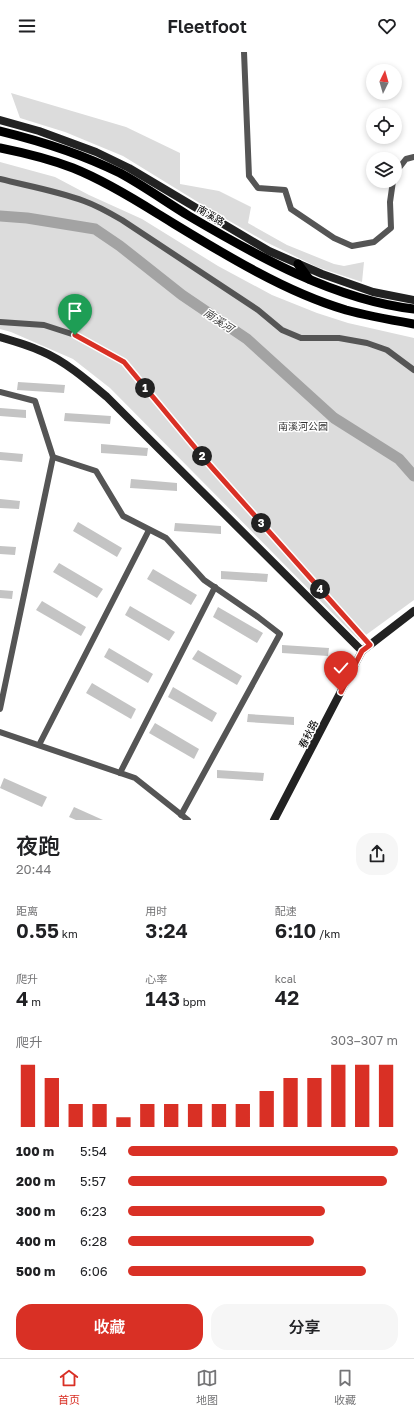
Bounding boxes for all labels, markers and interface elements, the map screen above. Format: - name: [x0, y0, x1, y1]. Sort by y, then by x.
- icon: menu: [16, 15, 38, 37]
- text: Fleetfoot: [167, 15, 247, 37]
- icon: heart: [376, 15, 398, 37]
- north arrow: [366, 64, 402, 100]
- map controls: [366, 64, 402, 188]
- button: locate: [366, 108, 402, 144]
- button: layers: [366, 152, 402, 188]
- street label: 南溪路: [195, 202, 227, 228]
- pin: [58, 294, 92, 335]
- icon: arrive: [64, 300, 86, 322]
- water label: 南溪河: [202, 305, 238, 336]
- pin: 1: [135, 378, 155, 398]
- text: 1: [142, 381, 148, 394]
- park label: 南溪河公园: [278, 420, 328, 432]
- pin: 2: [192, 446, 212, 466]
- text: 2: [199, 449, 205, 462]
- pin: 3: [251, 513, 271, 533]
- text: 3: [258, 516, 264, 529]
- pin: 4: [310, 579, 330, 599]
- text: 4: [317, 582, 323, 595]
- pin: [324, 651, 358, 692]
- icon: check: [330, 657, 352, 679]
- street label: 春秋路: [296, 718, 320, 750]
- text: 夜跑: [16, 832, 60, 859]
- button: share: [356, 833, 398, 875]
- text: 20:44: [16, 861, 51, 877]
- text: 距离: [16, 904, 38, 917]
- text: 用时: [145, 904, 167, 917]
- text: 配速: [275, 904, 297, 917]
- text: 0.55: [16, 918, 59, 942]
- text: 3:24: [145, 918, 188, 942]
- text: 6:10: [275, 918, 316, 942]
- text: km: [59, 927, 78, 940]
- text: /km: [316, 927, 340, 940]
- text: 爬升: [16, 972, 38, 985]
- text: 心率: [145, 972, 167, 985]
- text: kcal: [275, 972, 296, 985]
- text: 42: [275, 985, 299, 1009]
- text: 4: [16, 986, 29, 1010]
- text: 143: [145, 986, 180, 1010]
- text: m: [29, 995, 41, 1008]
- text: bpm: [180, 995, 206, 1008]
- text: 303–307 m: [331, 1032, 398, 1048]
- text: 爬升: [16, 1034, 42, 1050]
- text: 100 m: [16, 1143, 54, 1159]
- text: 5:54: [80, 1143, 107, 1159]
- text: 200 m: [16, 1173, 55, 1189]
- text: 5:57: [80, 1173, 106, 1189]
- text: 300 m: [16, 1203, 55, 1219]
- text: 6:23: [80, 1203, 107, 1219]
- text: 400 m: [16, 1233, 56, 1249]
- text: 6:28: [80, 1233, 107, 1249]
- text: 500 m: [16, 1263, 55, 1279]
- text: 6:06: [80, 1263, 108, 1279]
- button: 收藏: [16, 1304, 203, 1350]
- button: 分享: [211, 1304, 398, 1350]
- tab: 首页: [58, 1367, 80, 1407]
- tab: 地图: [196, 1367, 218, 1407]
- tab: 收藏: [334, 1367, 356, 1407]

